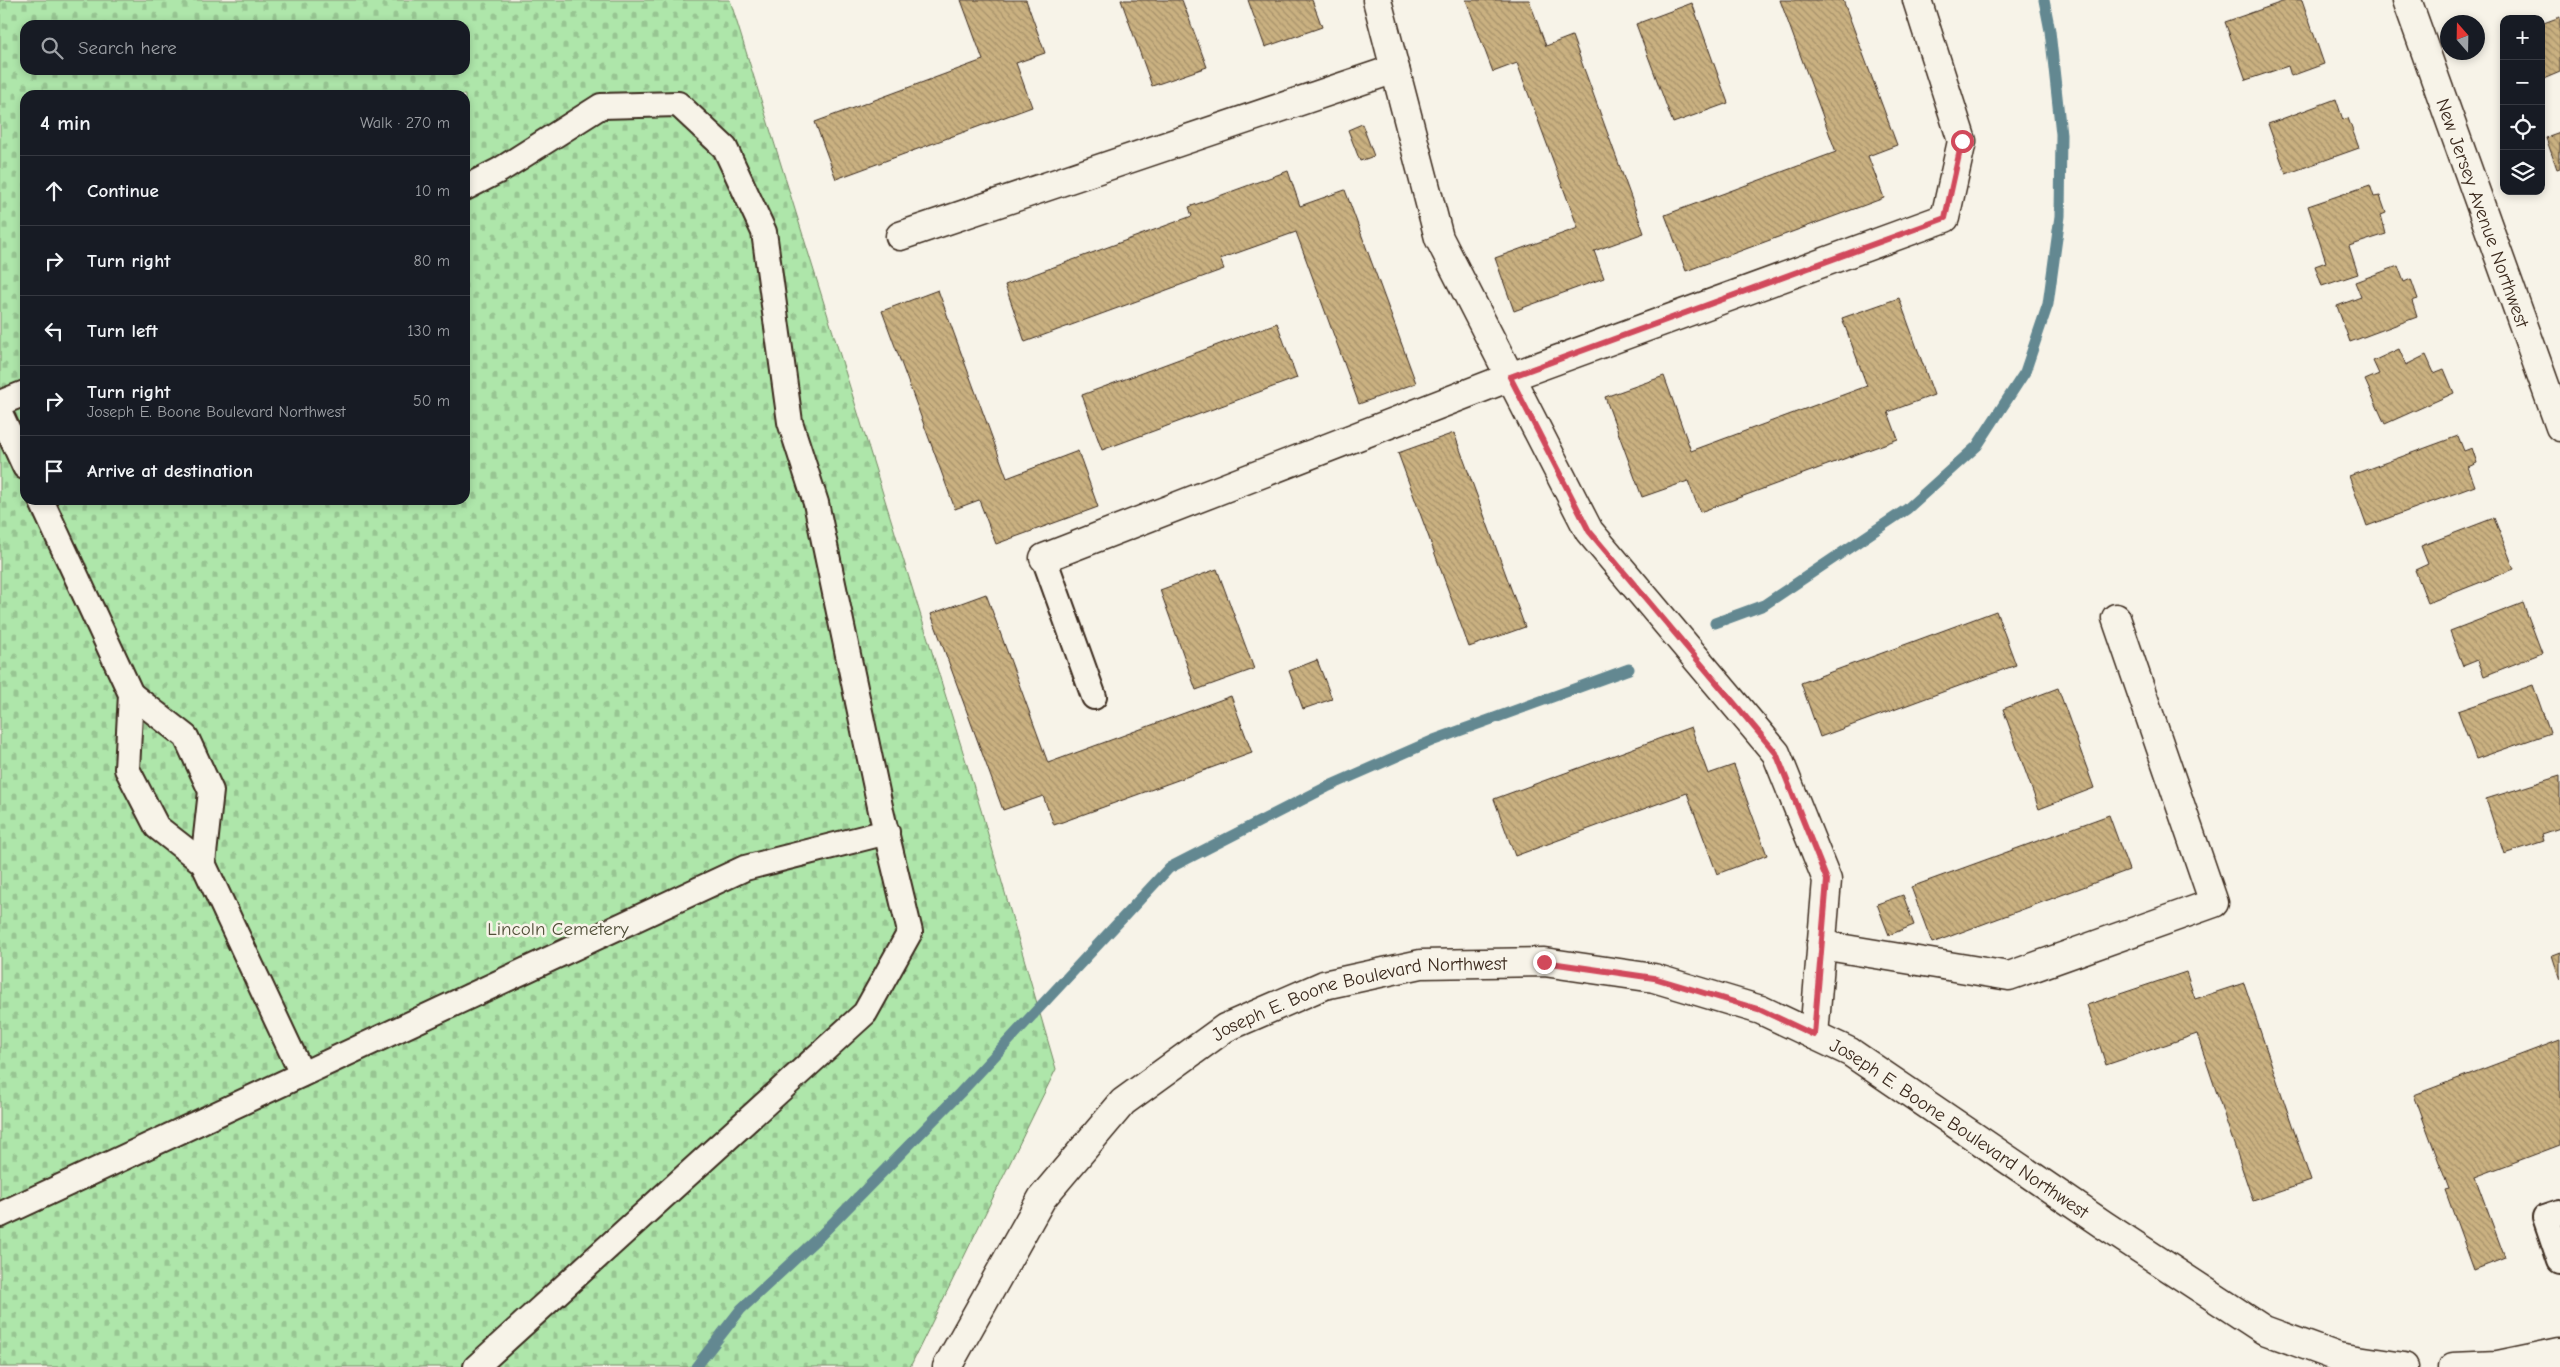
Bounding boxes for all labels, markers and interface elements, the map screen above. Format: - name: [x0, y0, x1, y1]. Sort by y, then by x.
- north arrow: [2440, 15, 2485, 60]
- map controls: [2500, 15, 2545, 195]
- button: +: [2500, 15, 2545, 60]
- search box: [20, 20, 470, 75]
- icon: search: [38, 34, 66, 62]
- text: Search here: [78, 37, 177, 59]
- button: −: [2500, 60, 2545, 105]
- street label: New Jersey Avenue Northwest: [2431, 96, 2534, 331]
- button: locate: [2500, 105, 2545, 150]
- text: 4 min: [40, 111, 91, 135]
- text: Walk · 270 m: [360, 114, 450, 132]
- route start: [1951, 130, 1974, 153]
- button: layers: [2500, 150, 2545, 195]
- icon: ahead: [40, 177, 68, 205]
- text: Continue: [87, 180, 159, 202]
- text: 10 m: [415, 182, 450, 200]
- icon: right: [40, 247, 68, 275]
- text: Turn right: [87, 250, 171, 272]
- text: 80 m: [413, 252, 450, 270]
- icon: left: [40, 317, 68, 345]
- text: Turn left: [87, 320, 158, 342]
- text: 130 m: [407, 322, 450, 340]
- text: Turn right: [87, 381, 171, 403]
- icon: right: [40, 387, 68, 415]
- text: 50 m: [413, 392, 450, 410]
- text: Joseph E. Boone Boulevard Northwest: [87, 403, 346, 421]
- icon: arrive: [40, 457, 68, 485]
- text: Arrive at destination: [87, 460, 253, 482]
- park label: Lincoln Cemetery: [487, 918, 629, 940]
- route end: [1533, 951, 1556, 974]
- street label: Joseph E. Boone Boulevard Northwest: [1208, 953, 1508, 1046]
- street label: Joseph E. Boone Boulevard Northwest: [1826, 1034, 2093, 1224]

